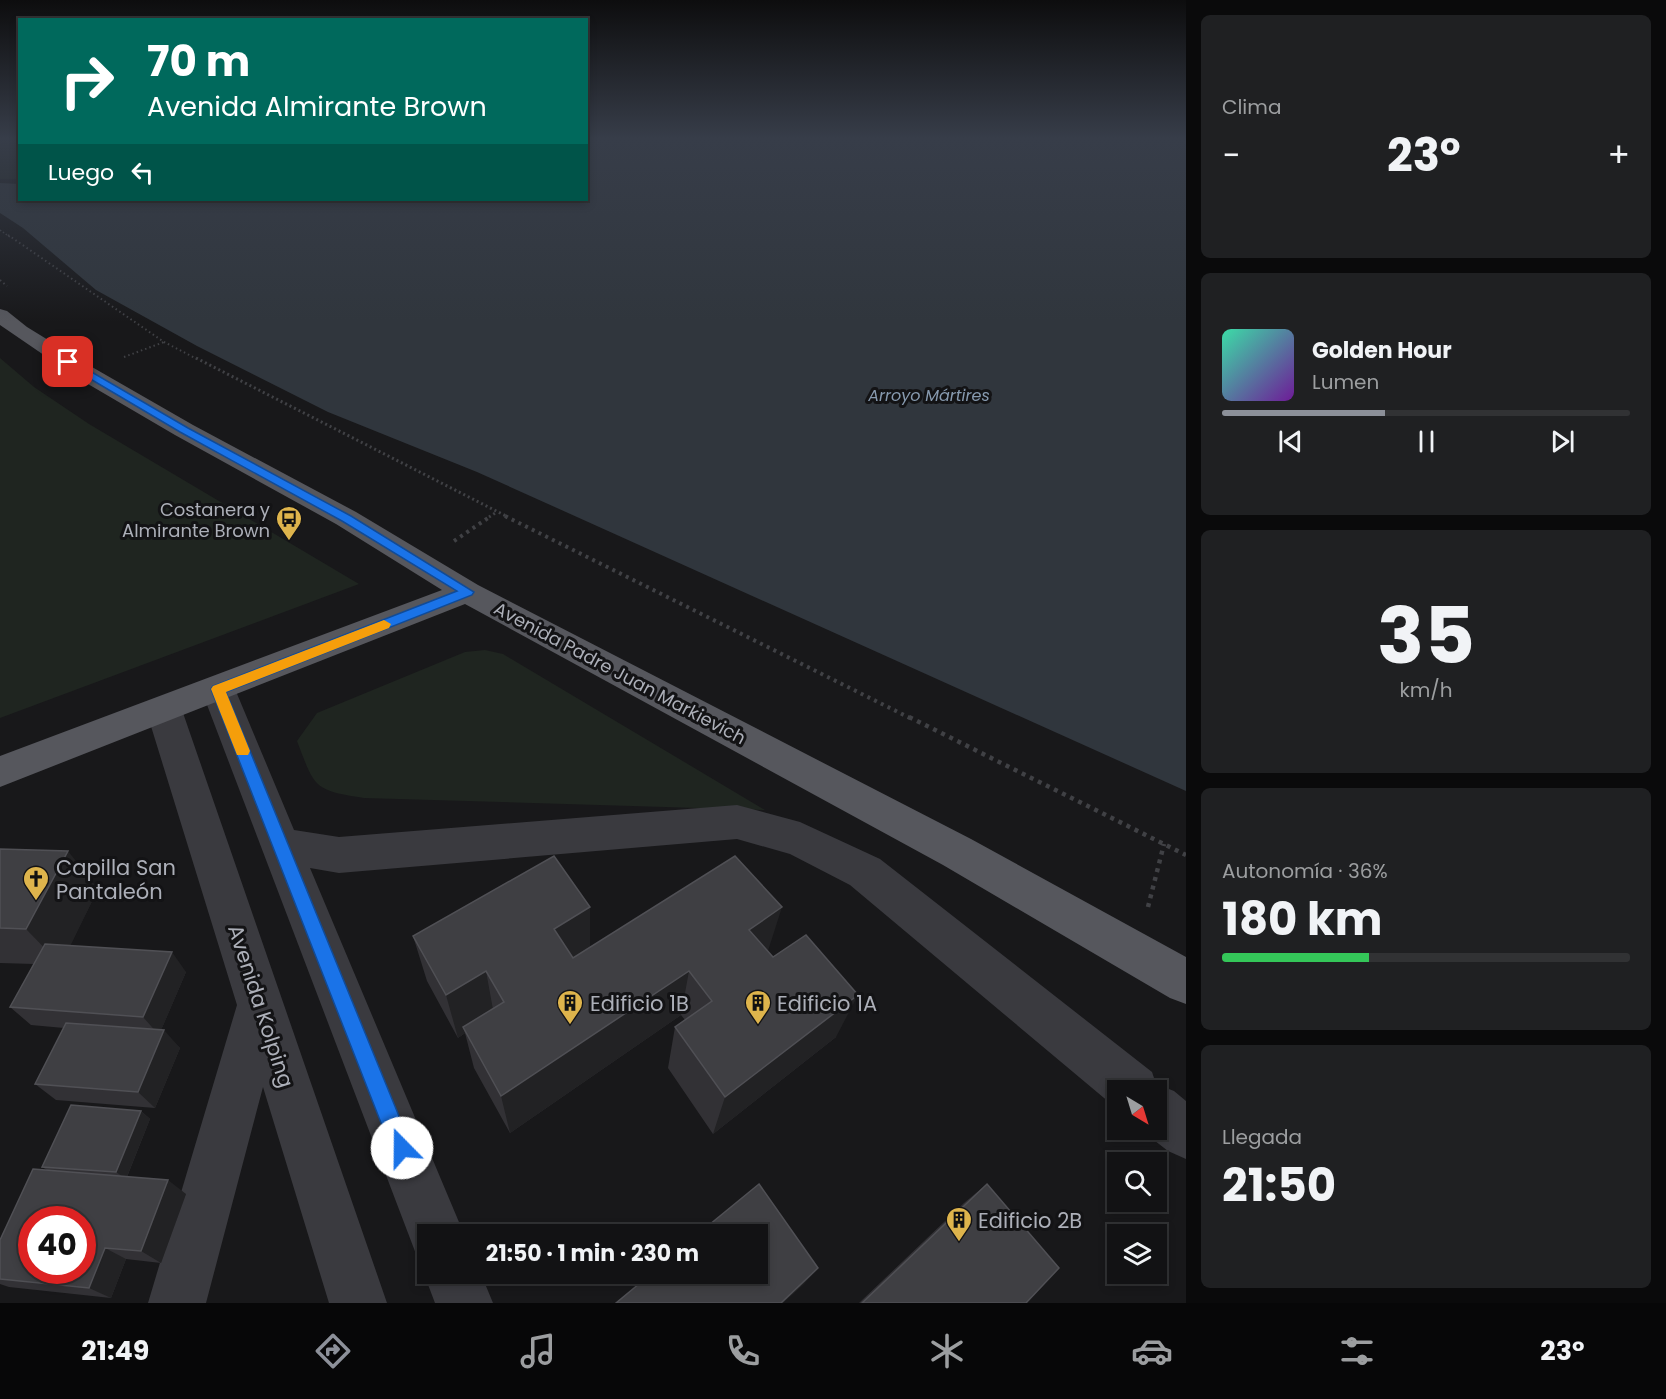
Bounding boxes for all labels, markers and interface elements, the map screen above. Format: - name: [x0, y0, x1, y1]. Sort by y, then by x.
- text: 70 m: [147, 32, 250, 91]
- icon: right: [48, 42, 126, 120]
- text: Avenida Almirante Brown: [147, 88, 487, 125]
- text: Clima: [1222, 93, 1281, 121]
- text: 23°: [1387, 124, 1461, 187]
- text: −: [1222, 132, 1240, 179]
- text: +: [1607, 132, 1630, 179]
- icon: left: [126, 156, 159, 189]
- text: Luego: [48, 157, 114, 188]
- text: Golden Hour: [1312, 335, 1452, 366]
- pin: [42, 336, 93, 387]
- icon: arrive: [51, 345, 84, 378]
- text: Lumen: [1312, 368, 1379, 396]
- water label: Arroyo Mártires: [867, 384, 990, 407]
- icon: previous: [1274, 425, 1307, 458]
- icon: pause: [1410, 425, 1443, 458]
- icon: next: [1546, 425, 1579, 458]
- place label: Costanera y Almirante Brown: [122, 497, 270, 543]
- bus stop icon: Costanera y Almirante Brown: [274, 504, 304, 542]
- text: 35: [1377, 581, 1475, 690]
- street label: Avenida Padre Juan Markievich: [490, 596, 750, 750]
- text: km/h: [1399, 676, 1453, 704]
- place label: Capilla San Pantaleón: [56, 853, 176, 906]
- text: Autonomía · 36%: [1222, 857, 1388, 885]
- church icon: Capilla San Pantaleón: [21, 864, 51, 902]
- text: 180 km: [1222, 888, 1382, 951]
- street label: Avenida Kolping: [221, 921, 301, 1091]
- building icon: Edificio 1B: [555, 988, 585, 1026]
- building icon: Edificio 1A: [743, 988, 773, 1026]
- place label: Edificio 1B: [590, 989, 689, 1018]
- place label: Edificio 1A: [777, 989, 877, 1018]
- north arrow: [1107, 1080, 1167, 1140]
- map controls: [1107, 1080, 1167, 1284]
- position arrow: [370, 1116, 434, 1180]
- text: Llegada: [1222, 1123, 1302, 1151]
- button: search: [1107, 1152, 1167, 1212]
- text: 21:50: [1222, 1154, 1336, 1217]
- building icon: Edificio 2B: [944, 1205, 974, 1243]
- speed limit sign: 40: [18, 1206, 96, 1284]
- place label: Edificio 2B: [978, 1206, 1082, 1235]
- button: layers: [1107, 1224, 1167, 1284]
- text: 21:50 · 1 min · 230 m: [486, 1238, 699, 1269]
- icon: directions: [312, 1330, 354, 1372]
- icon: music: [517, 1330, 559, 1372]
- icon: phone: [722, 1330, 764, 1372]
- icon: climate: [926, 1330, 968, 1372]
- icon: car: [1131, 1330, 1173, 1372]
- icon: filters: [1336, 1330, 1378, 1372]
- text: 21:49: [81, 1332, 149, 1369]
- text: 23°: [1540, 1332, 1585, 1369]

